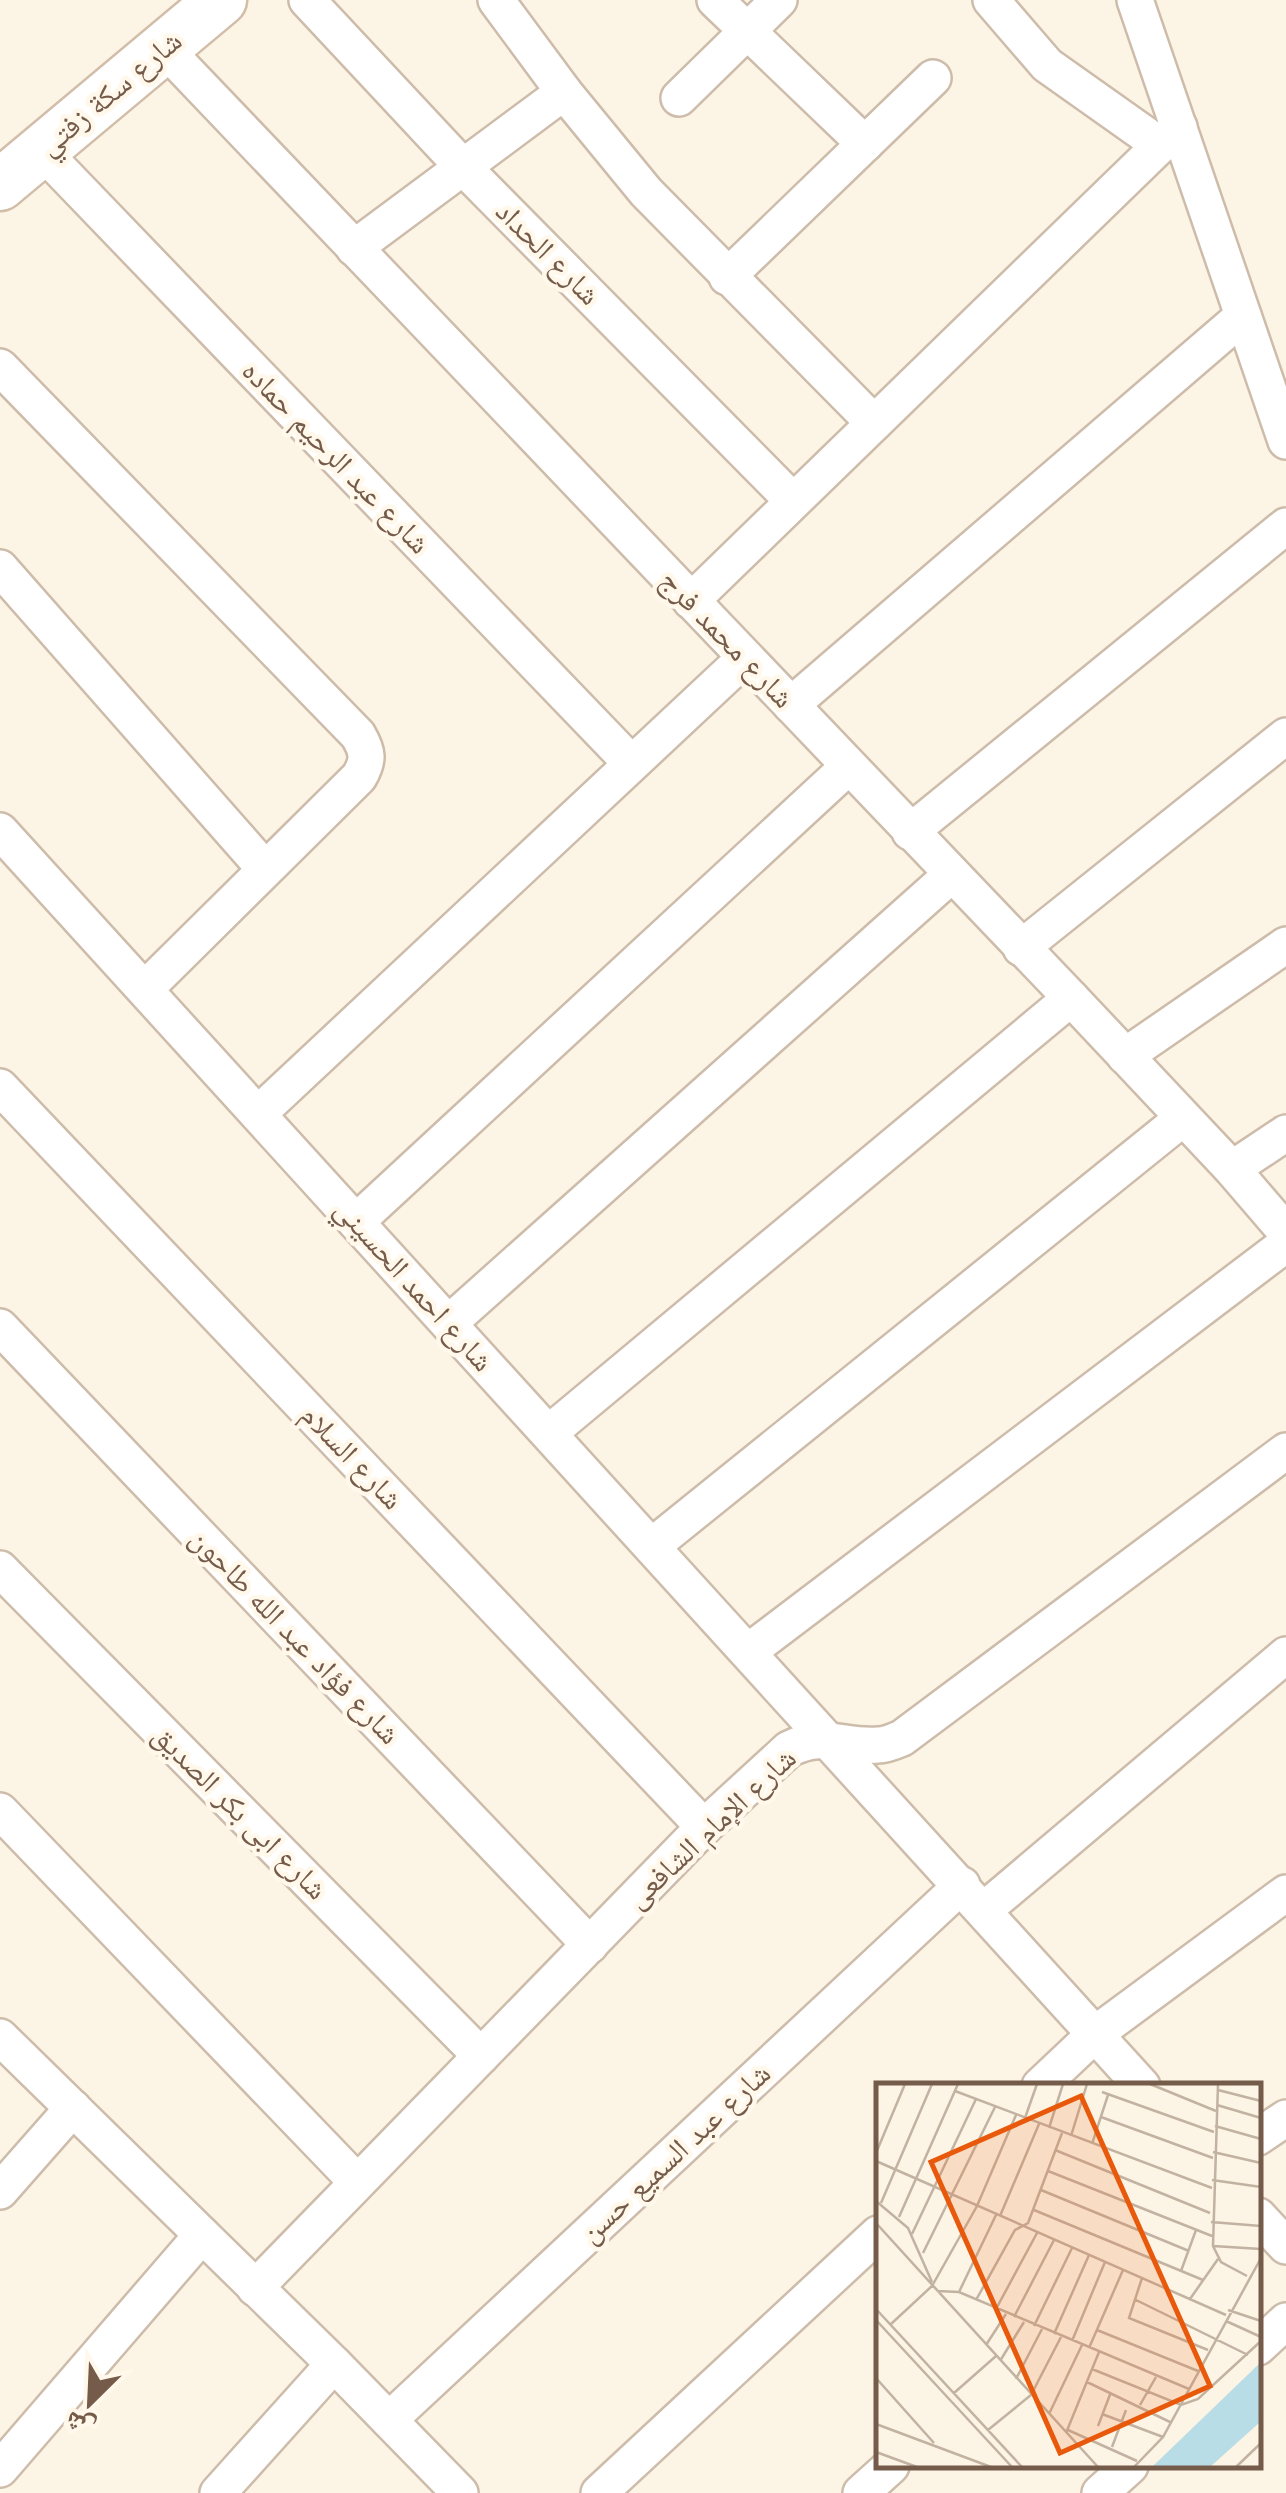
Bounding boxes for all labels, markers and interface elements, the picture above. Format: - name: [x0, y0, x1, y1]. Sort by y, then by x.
- street label: شارع سكة زفتي: [32, 23, 193, 168]
- street label: شارع الحداد: [488, 194, 607, 313]
- street label: شارع عبد الرحيم حماده: [233, 353, 437, 563]
- street label: شارع محمد فرج: [652, 563, 801, 716]
- street label: شارع احمد الحسيني: [323, 1192, 500, 1383]
- street label: شارع السلام: [293, 1398, 410, 1518]
- street label: شارع فؤاد عبد الله طاحون: [182, 1521, 407, 1752]
- street label: شارع ابى بكر الصديق: [144, 1718, 334, 1908]
- street label: شارع الإمام الشافعى: [619, 1741, 804, 1917]
- street label: شارع عبد السميع حسن: [573, 2056, 778, 2251]
- inset map: [876, 2083, 1261, 2468]
- north arrow: [40, 2353, 140, 2453]
- text: ش: [60, 2404, 100, 2446]

